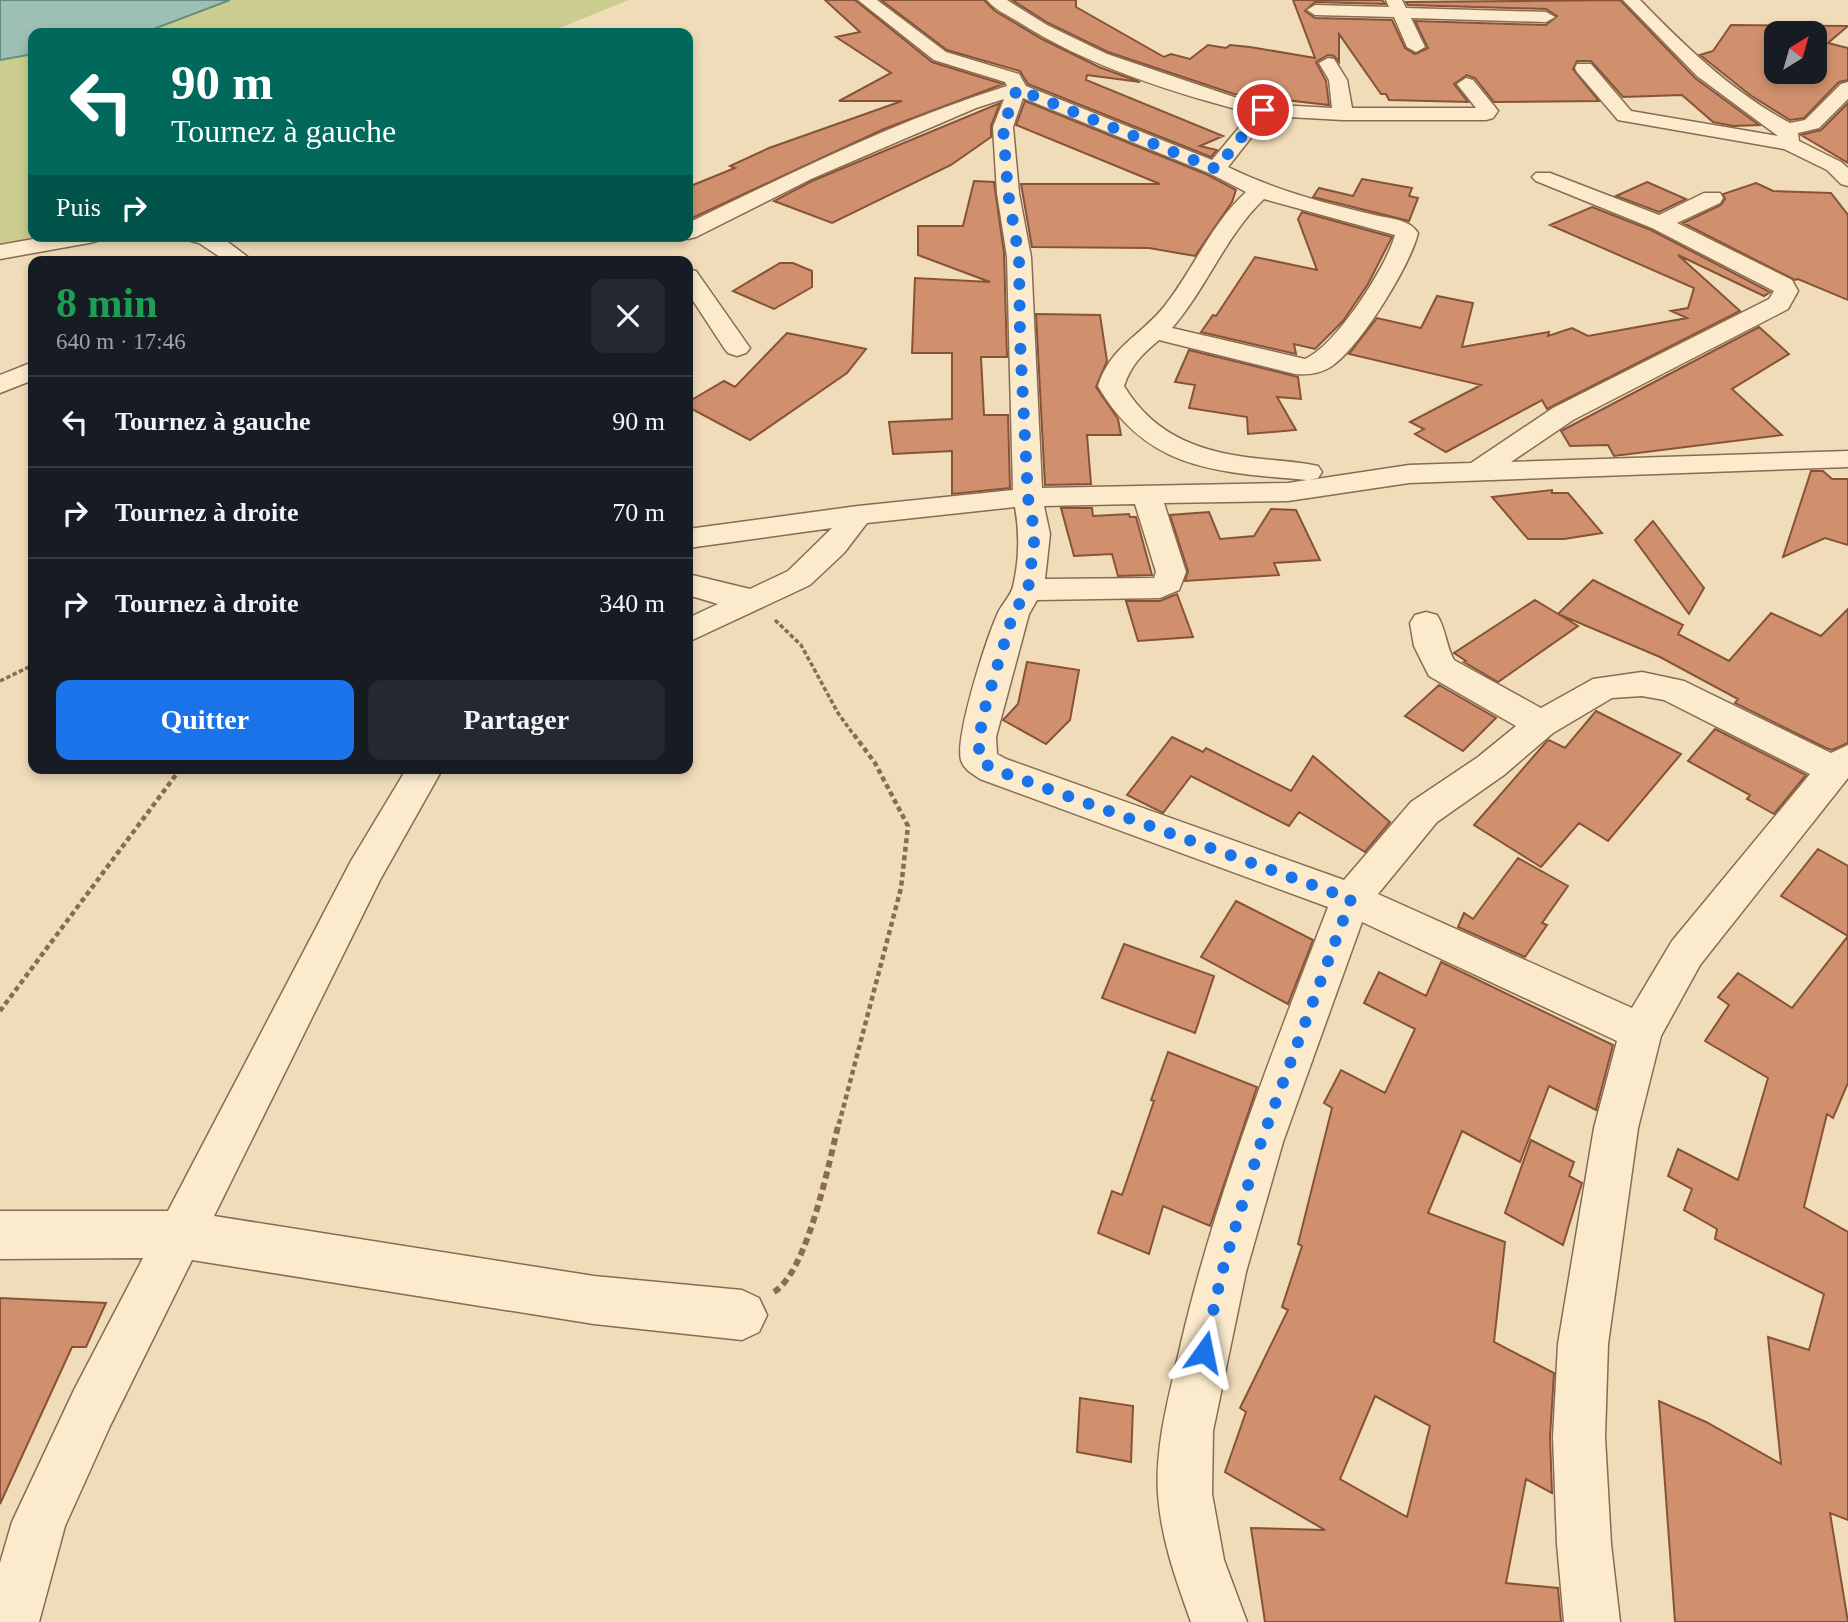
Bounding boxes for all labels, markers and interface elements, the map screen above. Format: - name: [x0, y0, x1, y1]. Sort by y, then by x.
- north arrow: [1764, 21, 1827, 84]
- map controls: [1764, 21, 1827, 84]
- text: 90 m: [171, 55, 273, 110]
- icon: left: [56, 56, 147, 147]
- pin: [1233, 80, 1293, 140]
- icon: arrive: [1244, 91, 1282, 129]
- text: Tournez à gauche: [171, 113, 396, 149]
- icon: right: [115, 189, 153, 227]
- text: Puis: [56, 193, 101, 222]
- button: close: [591, 279, 665, 353]
- text: 8 min: [56, 280, 158, 326]
- text: 640 m · 17:46: [56, 329, 186, 354]
- icon: left: [56, 403, 94, 441]
- text: Tournez à gauche: [115, 407, 311, 436]
- text: 90 m: [612, 407, 665, 436]
- icon: right: [56, 494, 94, 532]
- text: Tournez à droite: [115, 498, 298, 527]
- text: 70 m: [612, 498, 665, 527]
- icon: right: [56, 585, 94, 623]
- text: Tournez à droite: [115, 589, 298, 618]
- text: 340 m: [599, 589, 665, 618]
- button: Quitter: [56, 680, 354, 760]
- button: Partager: [368, 680, 665, 760]
- position arrow: [1167, 1315, 1241, 1389]

